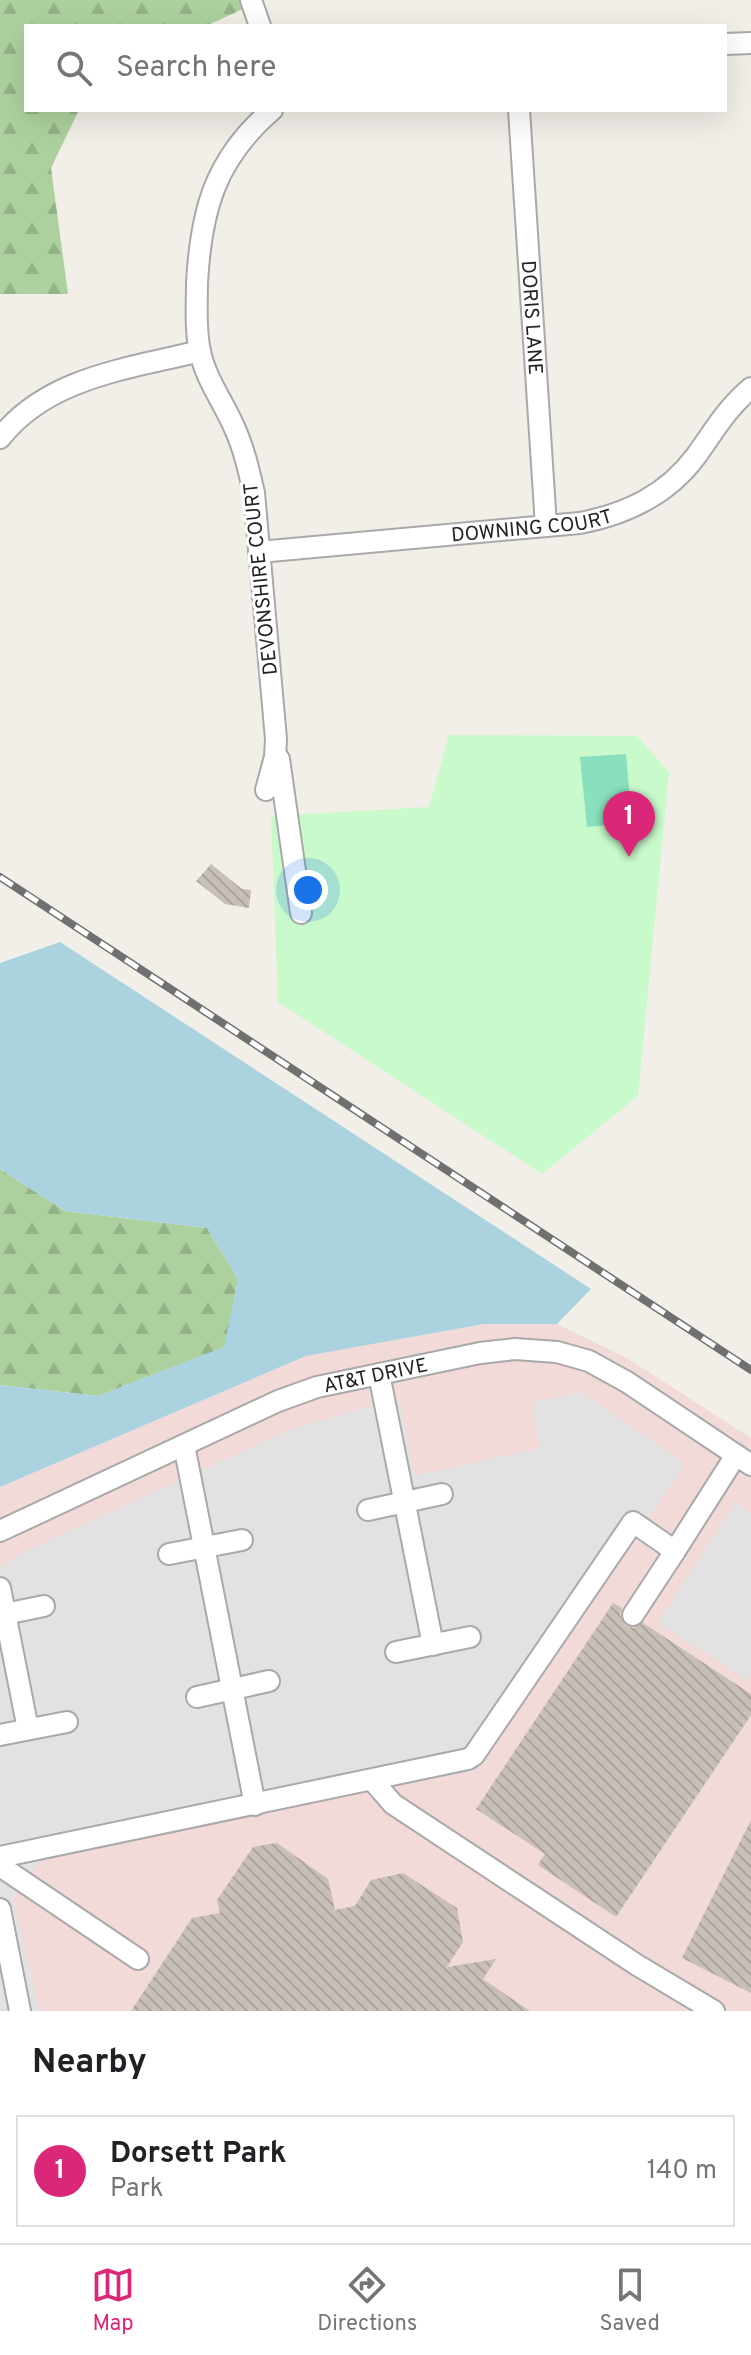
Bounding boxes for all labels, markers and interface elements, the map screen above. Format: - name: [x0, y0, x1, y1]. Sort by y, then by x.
- search box: [24, 24, 727, 112]
- icon: search: [52, 46, 96, 90]
- text: Search here: [116, 50, 276, 87]
- street label: DORIS LANE: [514, 260, 547, 376]
- street label: DEVONSHIRE COURT: [239, 481, 285, 676]
- street label: DOWNING COURT: [450, 504, 616, 550]
- pin: 1: [603, 791, 655, 857]
- your location: [288, 870, 328, 910]
- street label: AT&T DRIVE: [321, 1353, 430, 1400]
- text: Nearby: [32, 2042, 147, 2085]
- text: Dorsett Park: [110, 2136, 287, 2173]
- text: 1: [55, 2155, 65, 2188]
- text: 140 m: [647, 2155, 717, 2188]
- text: Park: [110, 2173, 164, 2206]
- tab: Map: [91, 2263, 135, 2338]
- tab: Directions: [317, 2263, 417, 2338]
- tab: Saved: [599, 2263, 660, 2338]

